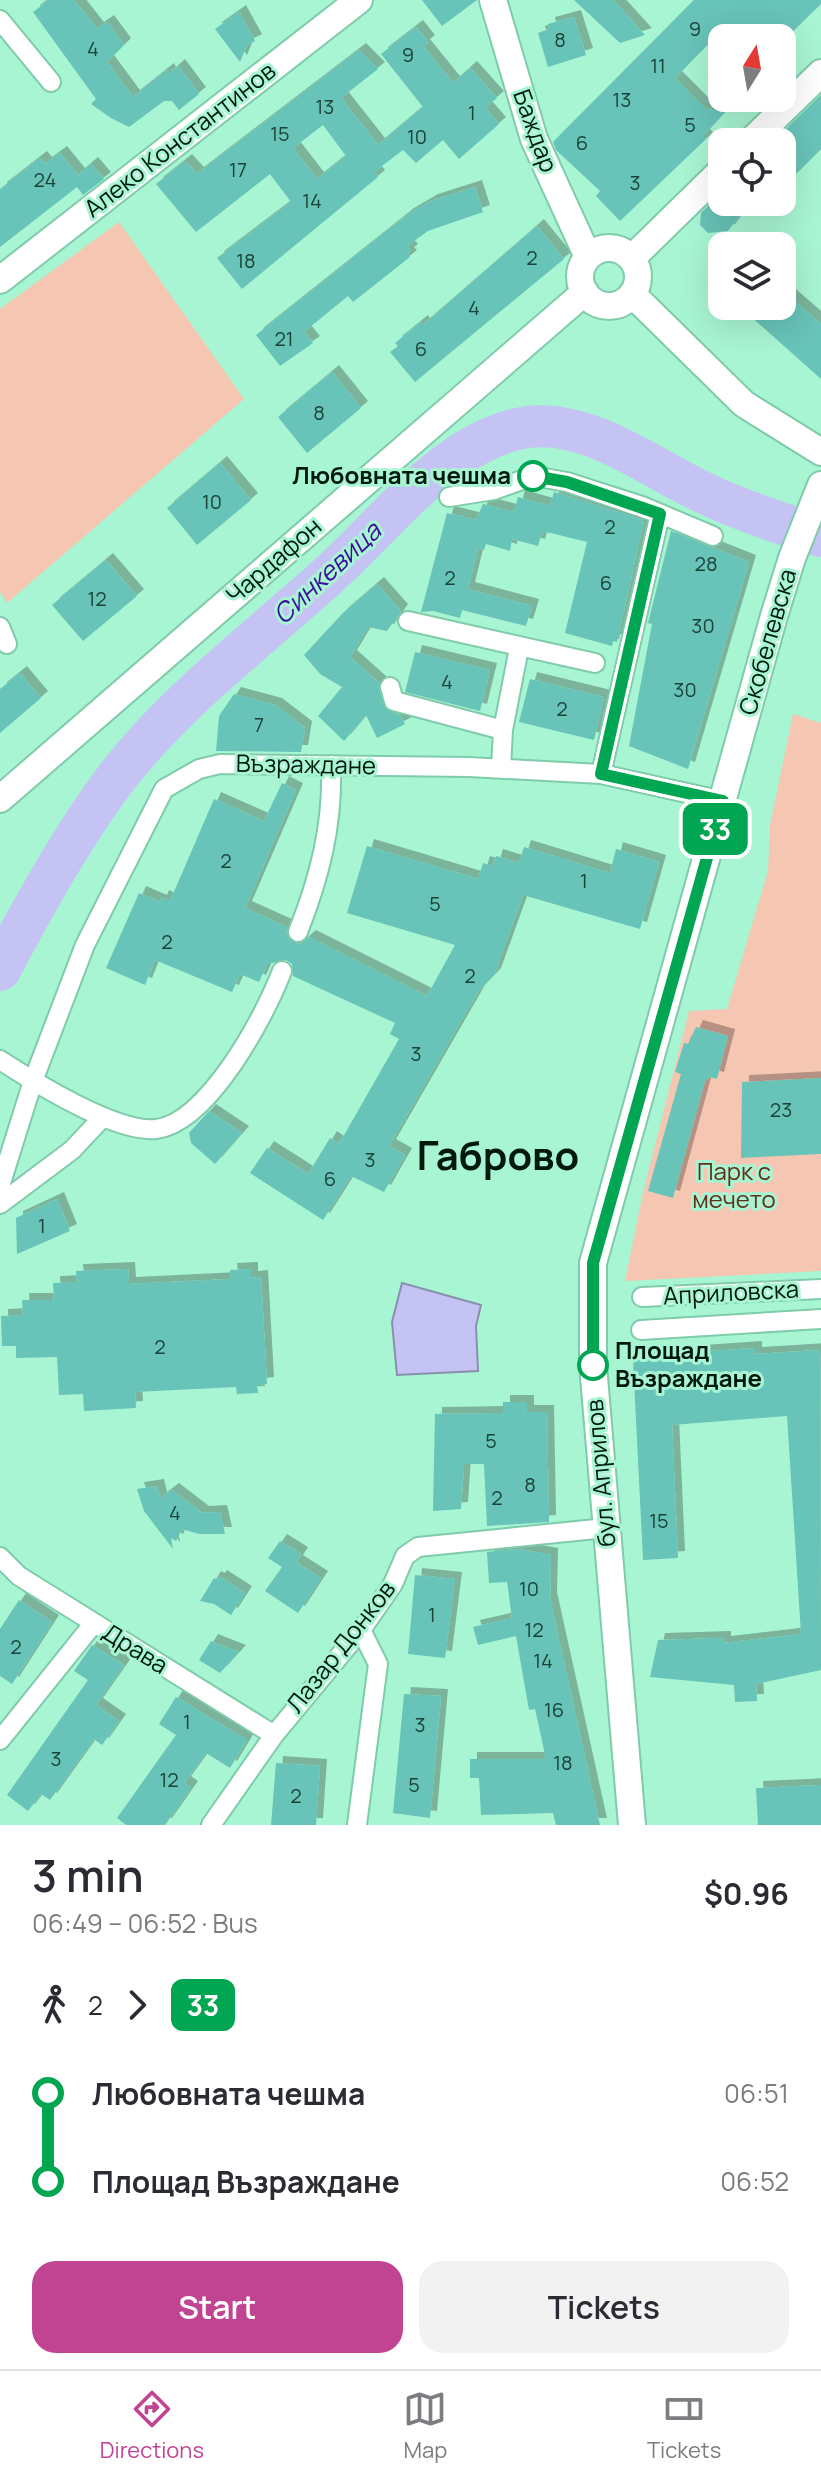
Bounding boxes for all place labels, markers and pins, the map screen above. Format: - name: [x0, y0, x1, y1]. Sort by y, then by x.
- place label: Любовната чешма: [292, 458, 511, 491]
- marker: Любовната чешма: [518, 461, 548, 491]
- place label: Площад Възраждане: [615, 1333, 762, 1394]
- marker: Площад Възраждане: [578, 1350, 608, 1380]

